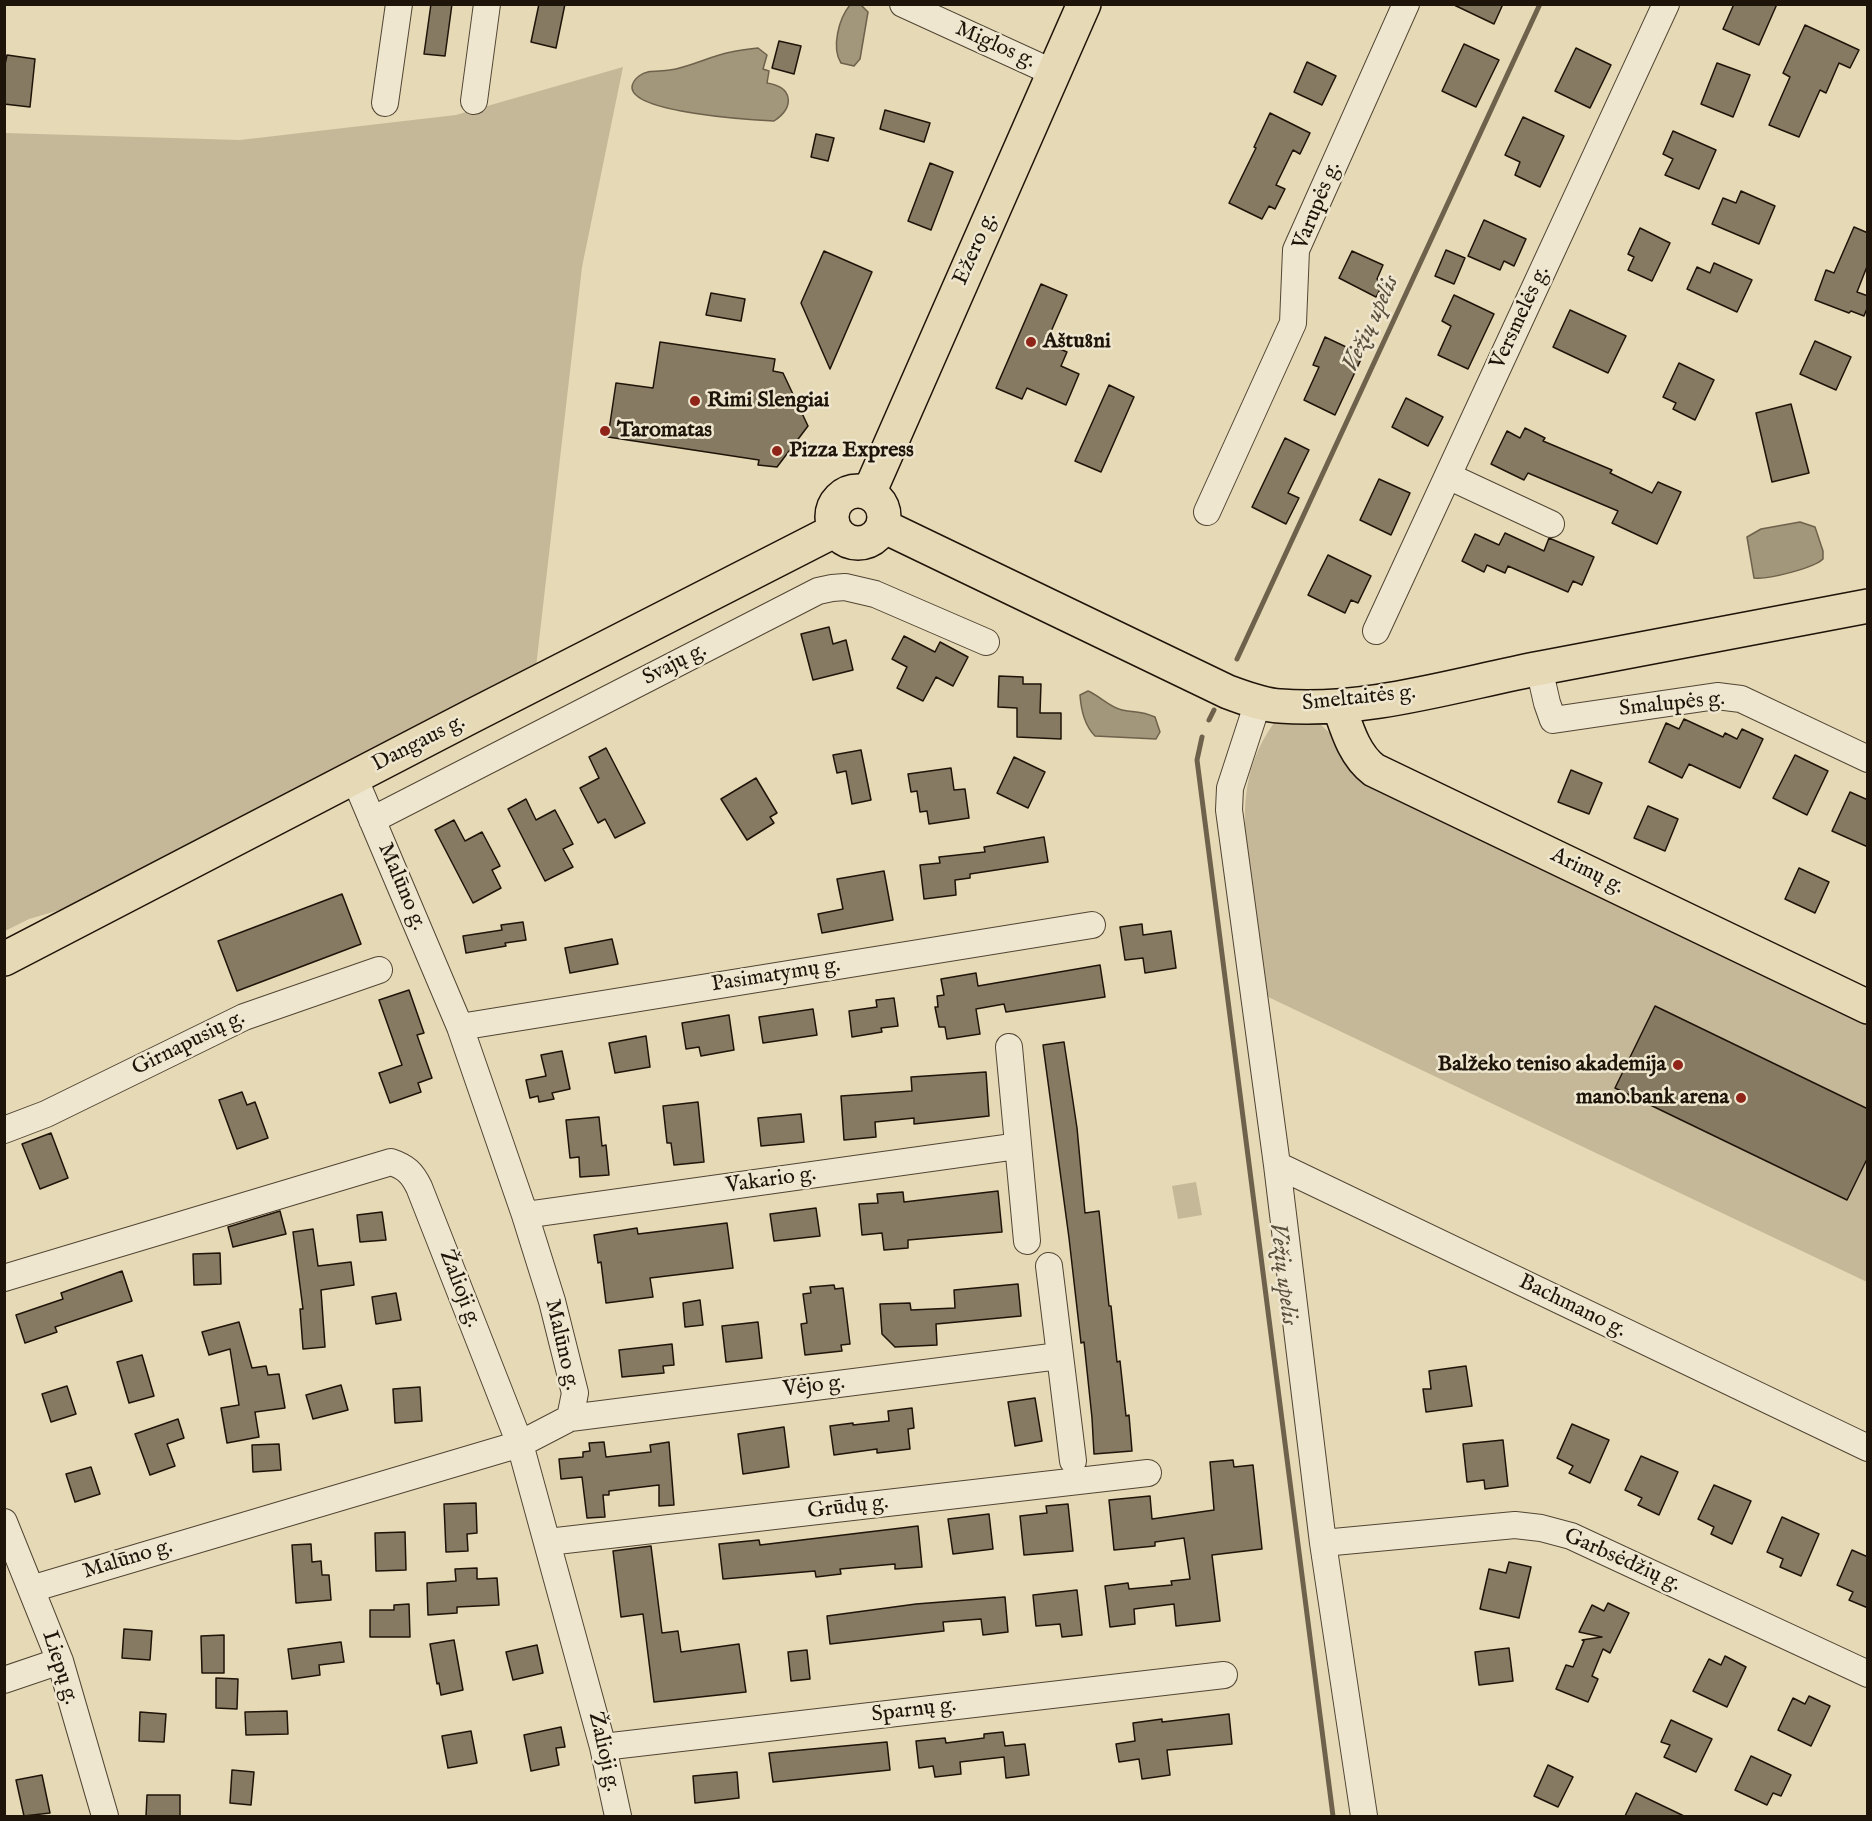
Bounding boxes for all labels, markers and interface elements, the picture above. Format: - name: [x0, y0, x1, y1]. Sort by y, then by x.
- street label: Miglos g.: [951, 17, 1039, 75]
- street label: Varupės g.: [1288, 158, 1348, 254]
- street label: Ežero g.: [948, 209, 1004, 289]
- street label: Versmelės g.: [1486, 262, 1556, 374]
- water label: Vėžių upelis: [1337, 271, 1407, 377]
- place label: Aštu8ni: [1043, 329, 1111, 355]
- marker: Aštu8ni: [1024, 335, 1038, 349]
- place label: Rimi Slengiai: [707, 388, 829, 414]
- marker: Rimi Slengiai: [688, 394, 702, 408]
- place label: Taromatas: [617, 418, 712, 444]
- marker: Taromatas: [598, 424, 612, 438]
- place label: Pizza Express: [789, 438, 914, 464]
- marker: Pizza Express: [770, 444, 784, 458]
- street label: Svajų g.: [639, 638, 711, 692]
- street label: Smeltaitės g.: [1301, 680, 1417, 718]
- street label: Smalupės g.: [1618, 686, 1726, 724]
- street label: Dangaus g.: [368, 709, 470, 779]
- street label: Malūno g.: [371, 839, 431, 935]
- street label: Arimų g.: [1546, 843, 1628, 901]
- street label: Pasimatymų g.: [710, 953, 842, 999]
- street label: Girnapusių g.: [128, 1005, 250, 1083]
- place label: Balžeko teniso akademija: [1438, 1052, 1666, 1078]
- marker: Balžeko teniso akademija: [1671, 1058, 1685, 1072]
- place label: mano.bank arena: [1576, 1085, 1729, 1111]
- marker: mano.bank arena: [1734, 1091, 1748, 1105]
- street label: Vakario g.: [724, 1162, 818, 1200]
- water label: Vėžių upelis: [1261, 1221, 1303, 1327]
- street label: Žalioji g.: [432, 1247, 486, 1331]
- street label: Bachmano g.: [1514, 1270, 1630, 1344]
- street label: Malūno g.: [538, 1297, 584, 1393]
- street label: Vėjo g.: [781, 1370, 847, 1404]
- street label: Grūdų g.: [806, 1490, 890, 1526]
- street label: Garbsėdžių g.: [1560, 1524, 1684, 1598]
- street label: Malūno g.: [80, 1534, 176, 1586]
- street label: Liepų g.: [35, 1628, 83, 1708]
- street label: Sparnų g.: [870, 1693, 958, 1729]
- street label: Žalioji g.: [581, 1710, 625, 1794]

